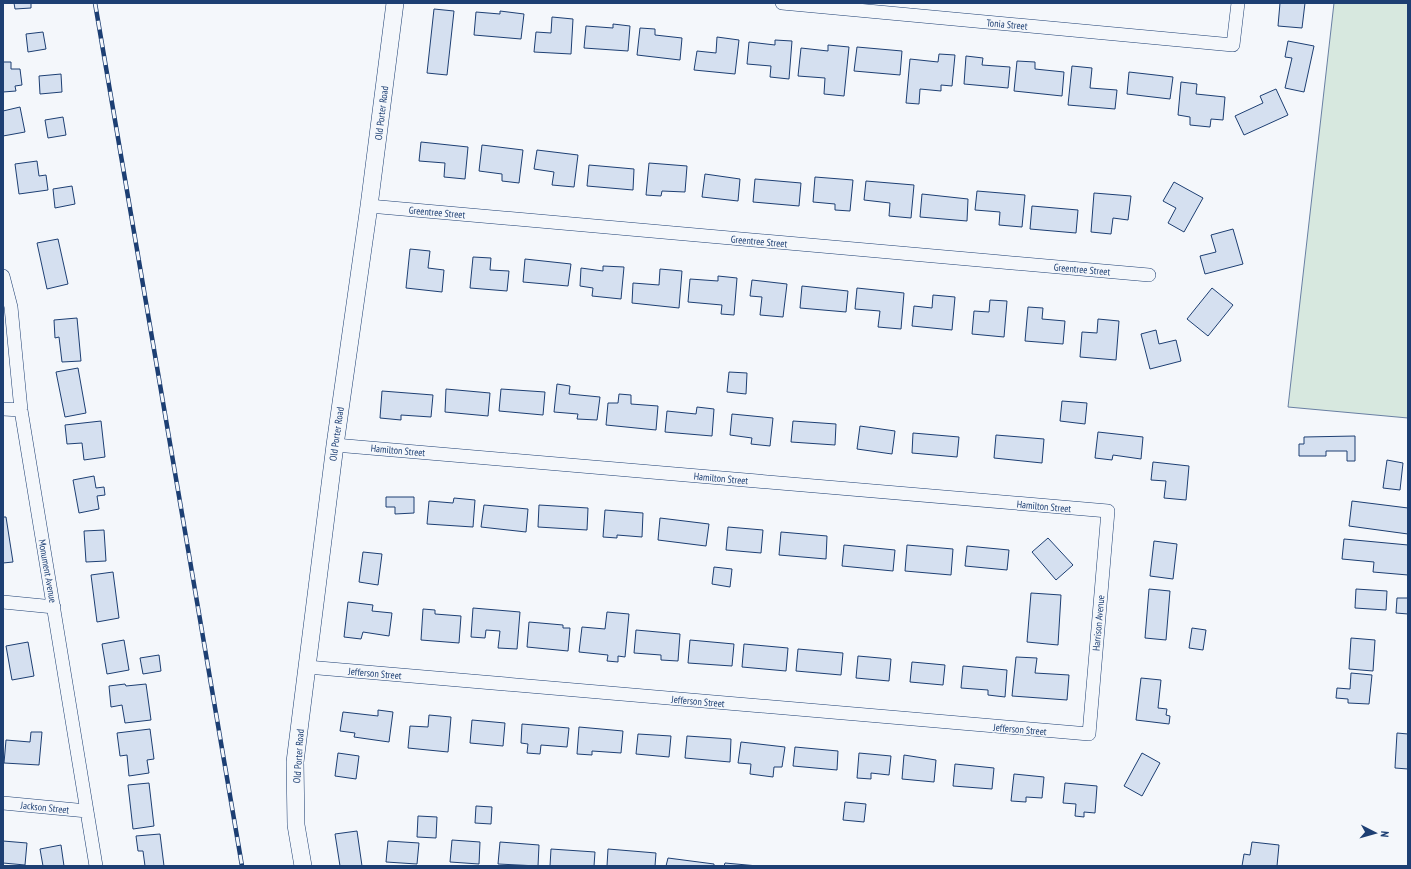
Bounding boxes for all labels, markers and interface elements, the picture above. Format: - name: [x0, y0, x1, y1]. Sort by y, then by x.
- street label: Tonia Street: [986, 16, 1028, 33]
- street label: Old Porter Road: [372, 85, 391, 141]
- street label: Greentree Street: [408, 204, 466, 221]
- street label: Greentree Street: [730, 233, 788, 250]
- street label: Greentree Street: [1053, 261, 1111, 278]
- street label: Old Porter Road: [326, 406, 347, 462]
- street label: Hamilton Street: [370, 442, 426, 459]
- street label: Hamilton Street: [693, 470, 749, 487]
- street label: Hamilton Street: [1016, 498, 1072, 515]
- street label: Monument Avenue: [36, 538, 59, 604]
- street label: Harrison Avenue: [1090, 594, 1107, 652]
- street label: Jefferson Street: [347, 665, 402, 682]
- street label: Jefferson Street: [670, 693, 725, 710]
- street label: Jefferson Street: [992, 721, 1047, 738]
- street label: Old Porter Road: [290, 728, 307, 784]
- street label: Jackson Street: [19, 798, 70, 817]
- north arrow: [1355, 813, 1395, 853]
- text: N: [1378, 830, 1392, 838]

